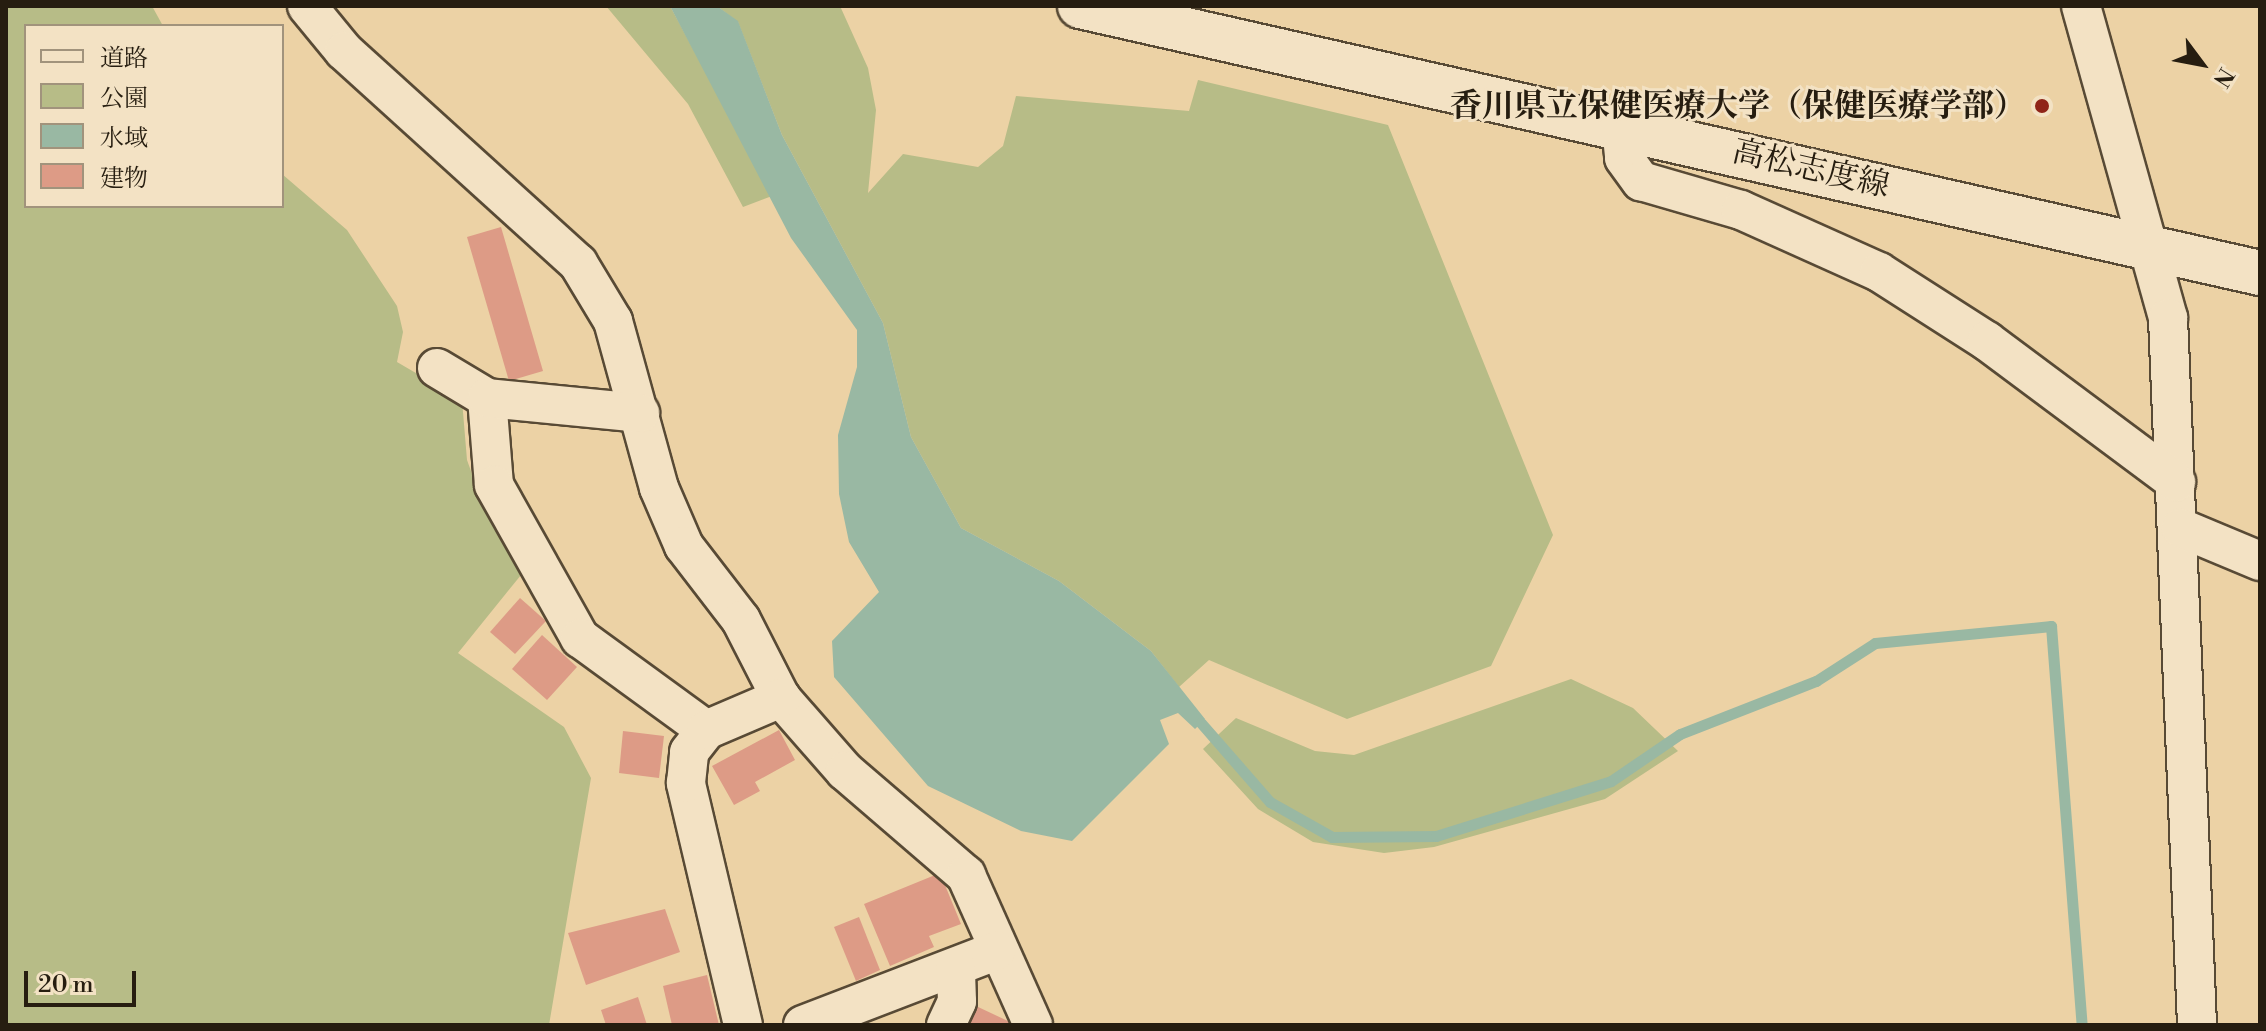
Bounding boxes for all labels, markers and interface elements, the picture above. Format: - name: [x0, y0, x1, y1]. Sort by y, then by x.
- legend: [24, 24, 284, 208]
- north arrow: [2162, 24, 2242, 104]
- text: 道路: [100, 44, 148, 74]
- text: N: [2207, 62, 2239, 92]
- text: 公園: [100, 84, 148, 114]
- place label: 香川県立保健医療大学（保健医療学部）: [1450, 87, 2026, 125]
- marker: 香川県立保健医療大学（保健医療学部）: [2033, 97, 2051, 115]
- text: 水域: [100, 124, 148, 154]
- street label: 高松志度線: [1729, 132, 1893, 206]
- text: 建物: [100, 164, 148, 194]
- scale bar: [28, 955, 140, 1005]
- text: 20 m: [38, 970, 94, 1000]

